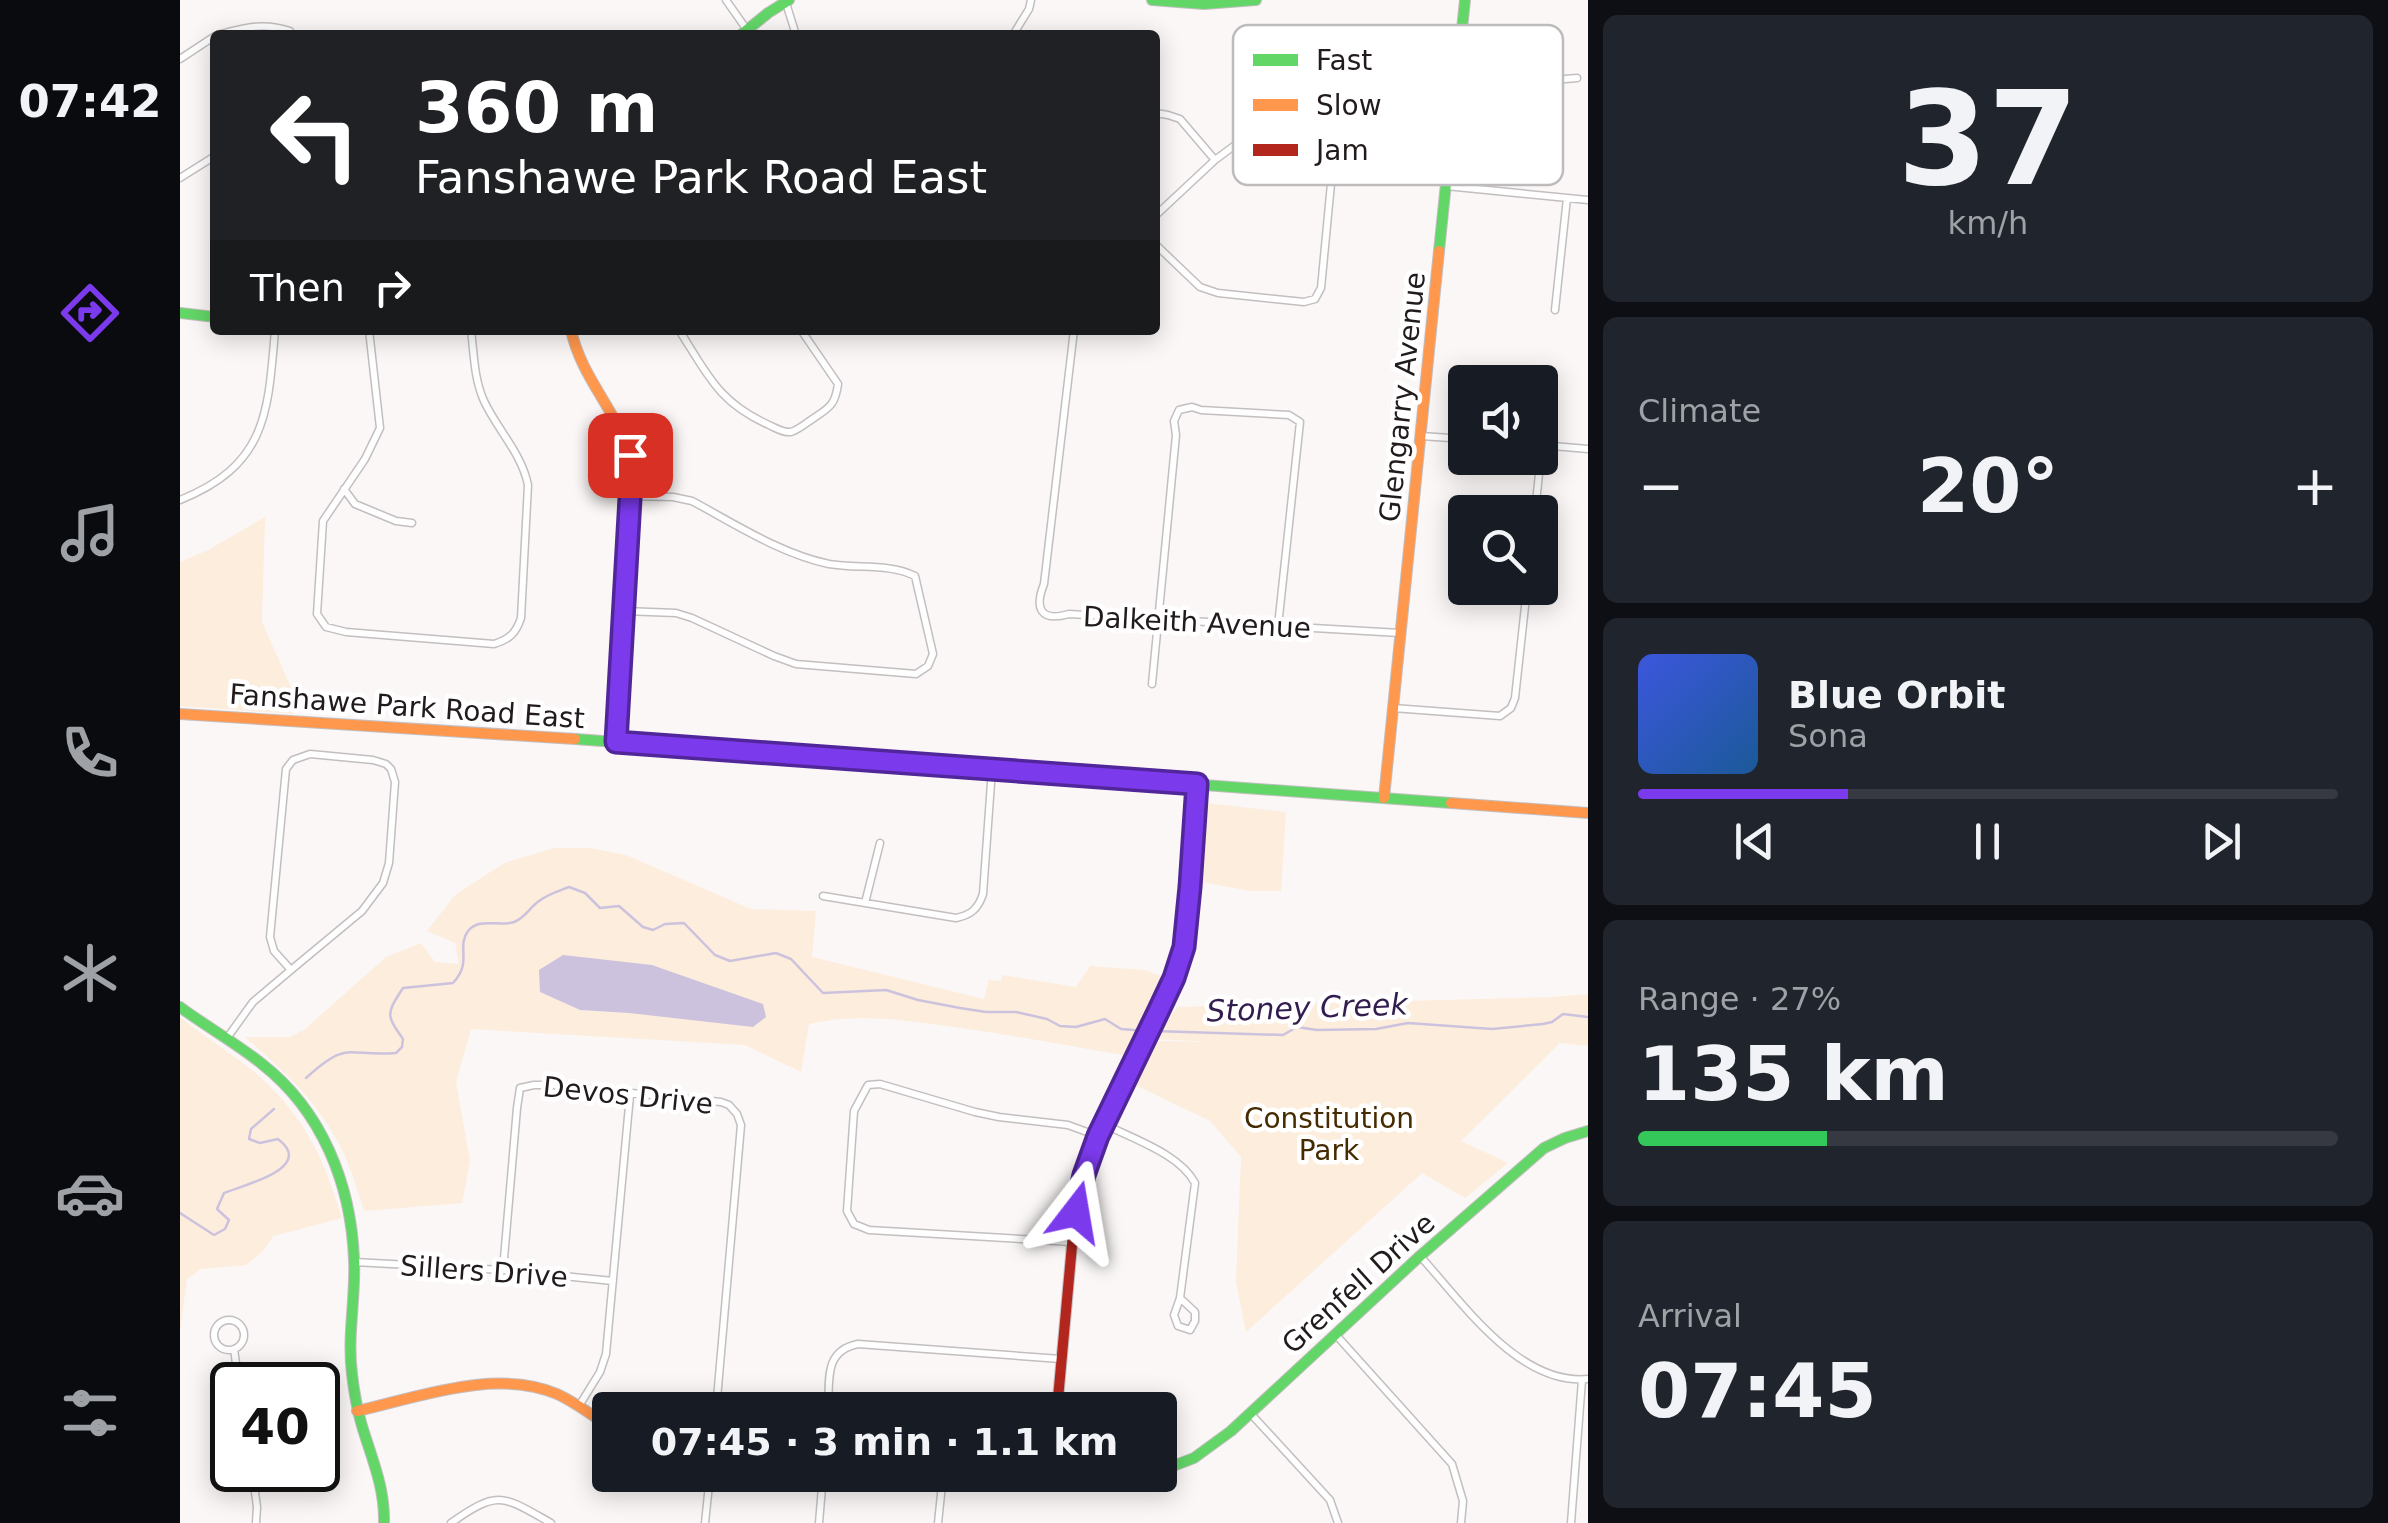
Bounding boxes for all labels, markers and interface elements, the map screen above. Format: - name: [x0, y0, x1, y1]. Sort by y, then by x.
- legend: [1233, 25, 1563, 185]
- text: Fast: [1316, 44, 1372, 77]
- text: 37: [1898, 63, 2078, 215]
- text: 360 m: [415, 67, 658, 149]
- icon: left: [250, 70, 380, 200]
- text: 07:42: [18, 75, 162, 128]
- text: Slow: [1316, 89, 1382, 122]
- text: Jam: [1314, 134, 1369, 167]
- text: Fanshawe Park Road East: [415, 151, 987, 204]
- text: km/h: [1948, 204, 2028, 242]
- icon: right: [365, 260, 420, 315]
- text: Then: [250, 266, 345, 310]
- street label: Glengarry Avenue: [1373, 270, 1432, 524]
- icon: directions: [55, 278, 125, 348]
- map controls: [1448, 365, 1558, 605]
- button: sound: [1448, 365, 1558, 475]
- text: Climate: [1638, 392, 1761, 430]
- pin: [588, 413, 673, 498]
- icon: arrive: [603, 428, 658, 483]
- text: 20°: [1917, 442, 2059, 530]
- text: −: [1638, 454, 1684, 518]
- text: +: [2292, 454, 2338, 518]
- button: search: [1448, 495, 1558, 605]
- icon: music: [55, 498, 125, 568]
- street label: Dalkeith Avenue: [1082, 600, 1312, 645]
- text: Blue Orbit: [1788, 673, 2005, 717]
- street label: Fanshawe Park Road East: [228, 678, 586, 735]
- text: Sona: [1788, 717, 1868, 755]
- icon: phone: [55, 718, 125, 788]
- icon: previous: [1727, 814, 1782, 869]
- icon: pause: [1960, 814, 2015, 869]
- icon: next: [2194, 814, 2249, 869]
- icon: climate: [55, 938, 125, 1008]
- text: Range · 27%: [1638, 980, 1841, 1018]
- water label: Stoney Creek: [1206, 986, 1410, 1029]
- text: 135 km: [1638, 1030, 1949, 1118]
- street label: Devos Drive: [541, 1070, 715, 1121]
- park label: Constitution Park: [1244, 1102, 1414, 1167]
- icon: car: [55, 1158, 125, 1228]
- position arrow: [1024, 1160, 1128, 1264]
- street label: Grenfell Drive: [1275, 1206, 1441, 1360]
- street label: Sillers Drive: [399, 1249, 569, 1294]
- text: Arrival: [1638, 1297, 1742, 1335]
- text: 07:45: [1638, 1347, 1877, 1435]
- speed limit sign: 40: [210, 1362, 340, 1492]
- icon: filters: [55, 1378, 125, 1448]
- text: 07:45 · 3 min · 1.1 km: [651, 1420, 1118, 1464]

